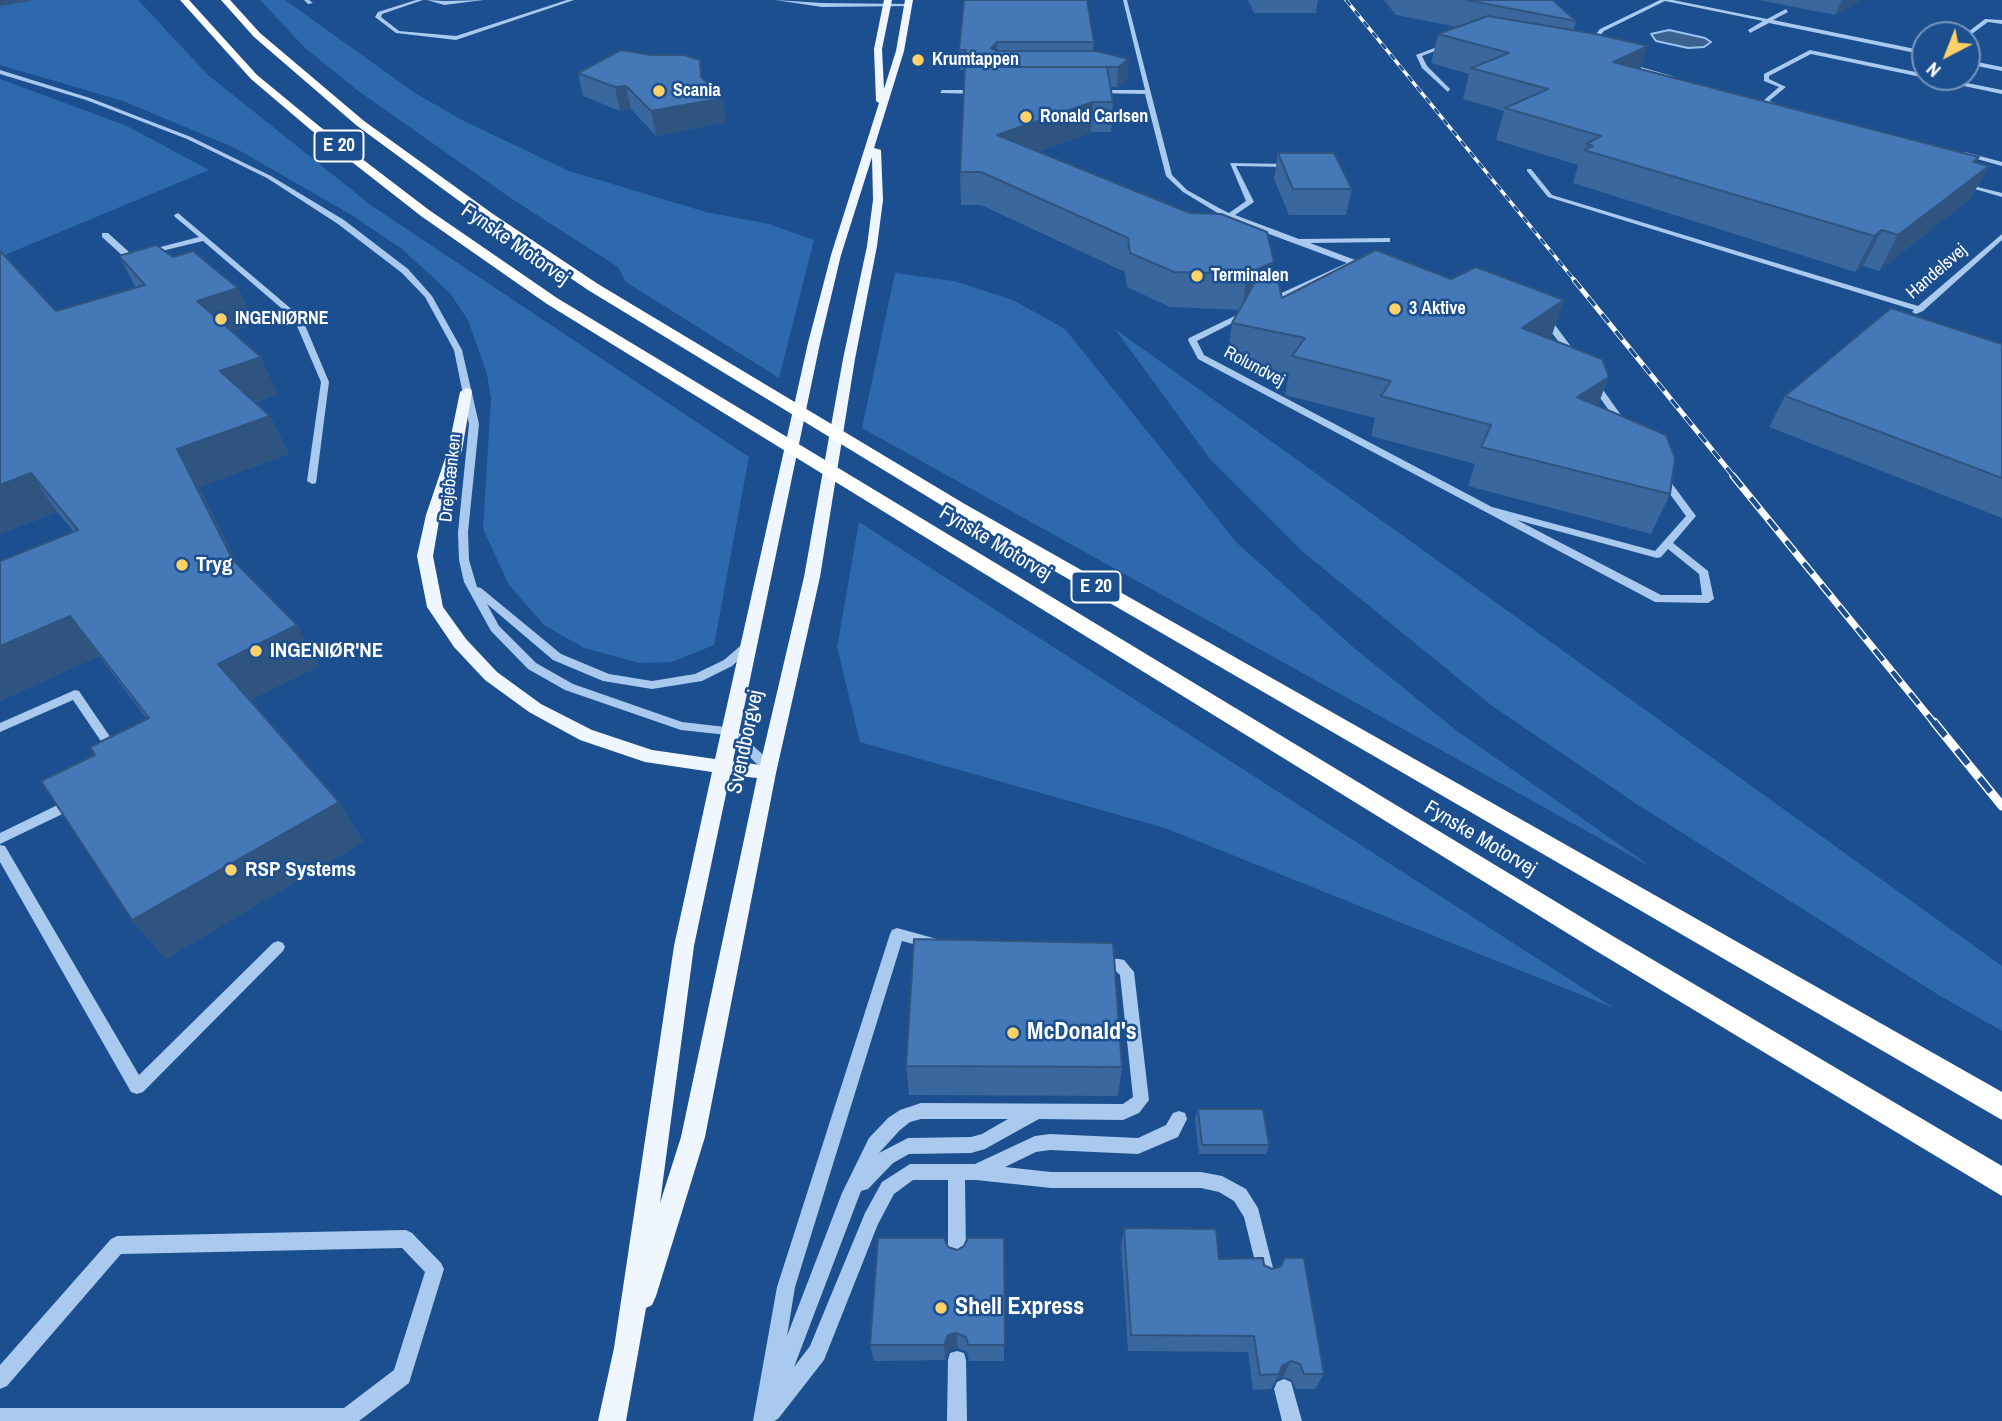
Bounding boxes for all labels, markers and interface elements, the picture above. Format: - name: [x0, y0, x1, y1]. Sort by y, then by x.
- north arrow: [1911, 21, 1981, 91]
- place label: Krumtappen: [932, 49, 1019, 71]
- marker: Krumtappen: [910, 52, 926, 68]
- text: N: [1920, 57, 1946, 84]
- place label: Scania: [673, 80, 721, 102]
- marker: Scania: [651, 83, 667, 99]
- place label: Ronald Carlsen: [1040, 106, 1148, 128]
- marker: Ronald Carlsen: [1018, 109, 1034, 125]
- road number: E 20: [314, 130, 364, 162]
- street label: Fynske Motorvej: [456, 198, 574, 292]
- street label: Handelsvej: [1902, 240, 1972, 304]
- place label: Terminalen: [1211, 265, 1289, 287]
- marker: Terminalen: [1189, 268, 1205, 284]
- place label: 3 Aktive: [1409, 298, 1466, 320]
- marker: 3 Aktive: [1387, 301, 1403, 317]
- place label: INGENIØRNE: [235, 308, 328, 330]
- marker: INGENIØRNE: [213, 311, 229, 327]
- street label: Rolundvej: [1220, 342, 1288, 392]
- street label: Drejebænken: [436, 433, 466, 523]
- street label: Fynske Motorvej: [934, 501, 1056, 587]
- place label: Tryg: [196, 552, 232, 578]
- marker: Tryg: [174, 557, 190, 573]
- road number: E 20: [1072, 572, 1120, 602]
- place label: INGENIØR'NE: [270, 638, 383, 664]
- marker: INGENIØR'NE: [248, 643, 264, 659]
- street label: Svendborgvej: [723, 688, 769, 796]
- street label: Fynske Motorvej: [1419, 796, 1541, 882]
- place label: RSP Systems: [245, 857, 356, 883]
- marker: RSP Systems: [223, 862, 239, 878]
- place label: McDonald's: [1027, 1019, 1137, 1047]
- marker: McDonald's: [1005, 1025, 1021, 1041]
- place label: Shell Express: [955, 1294, 1084, 1322]
- marker: Shell Express: [933, 1300, 949, 1316]

